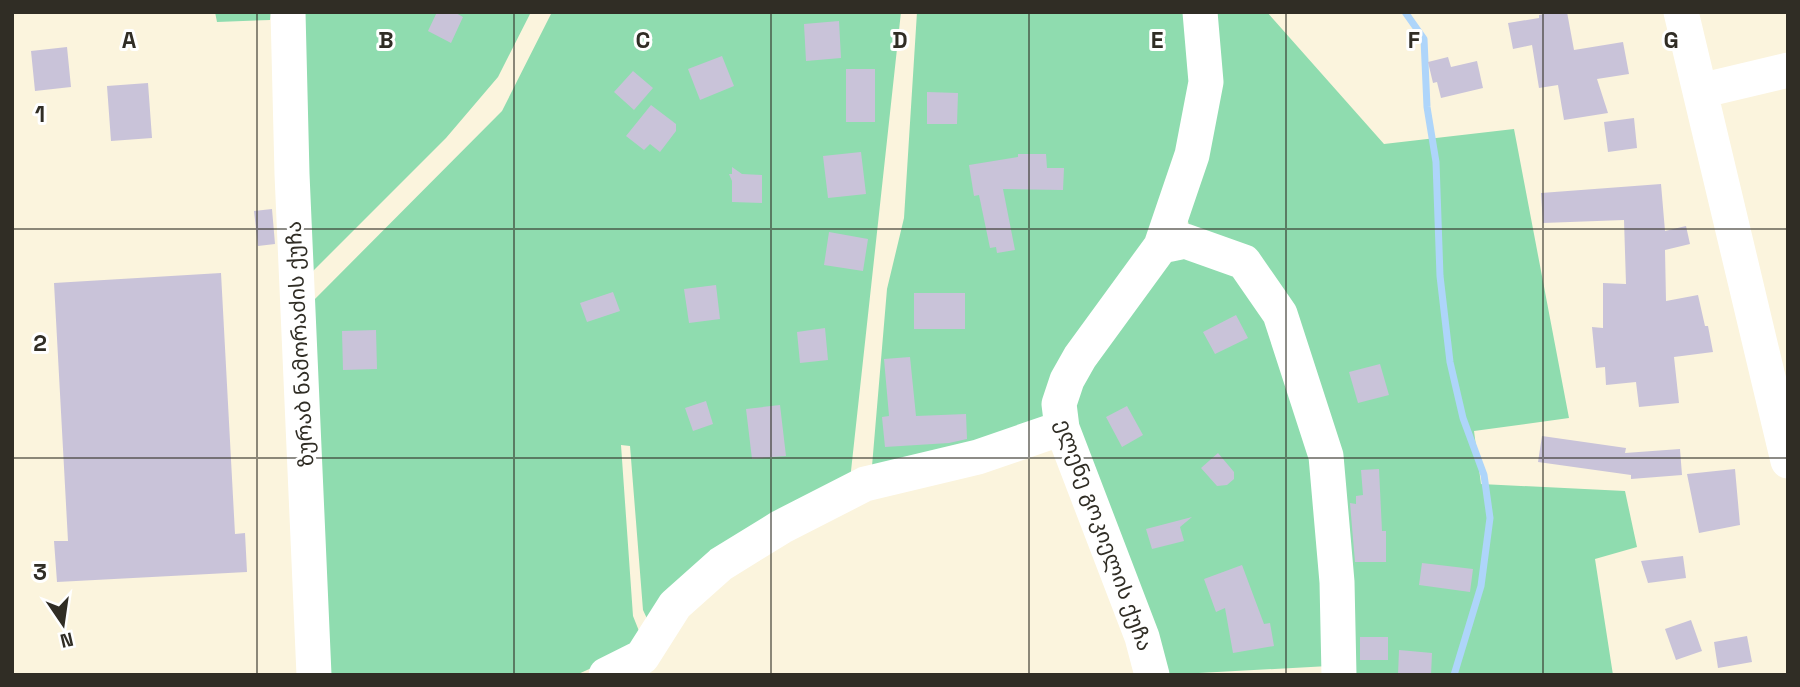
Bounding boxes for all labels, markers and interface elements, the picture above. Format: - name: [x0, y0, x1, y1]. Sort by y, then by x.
- text: A: [122, 25, 137, 55]
- text: B: [378, 25, 394, 55]
- text: C: [636, 25, 650, 55]
- text: D: [892, 25, 908, 55]
- text: E: [1151, 25, 1163, 55]
- text: F: [1408, 25, 1420, 55]
- text: G: [1663, 25, 1679, 55]
- text: 1: [35, 99, 45, 129]
- street label: ზურაბ ნამორაძის ქუჩა: [280, 220, 319, 468]
- text: 2: [33, 328, 47, 358]
- street label: ელენე გოკიელის ქუჩა: [1050, 415, 1159, 654]
- text: 3: [33, 557, 47, 587]
- north arrow: [28, 589, 98, 659]
- text: N: [58, 626, 76, 654]

